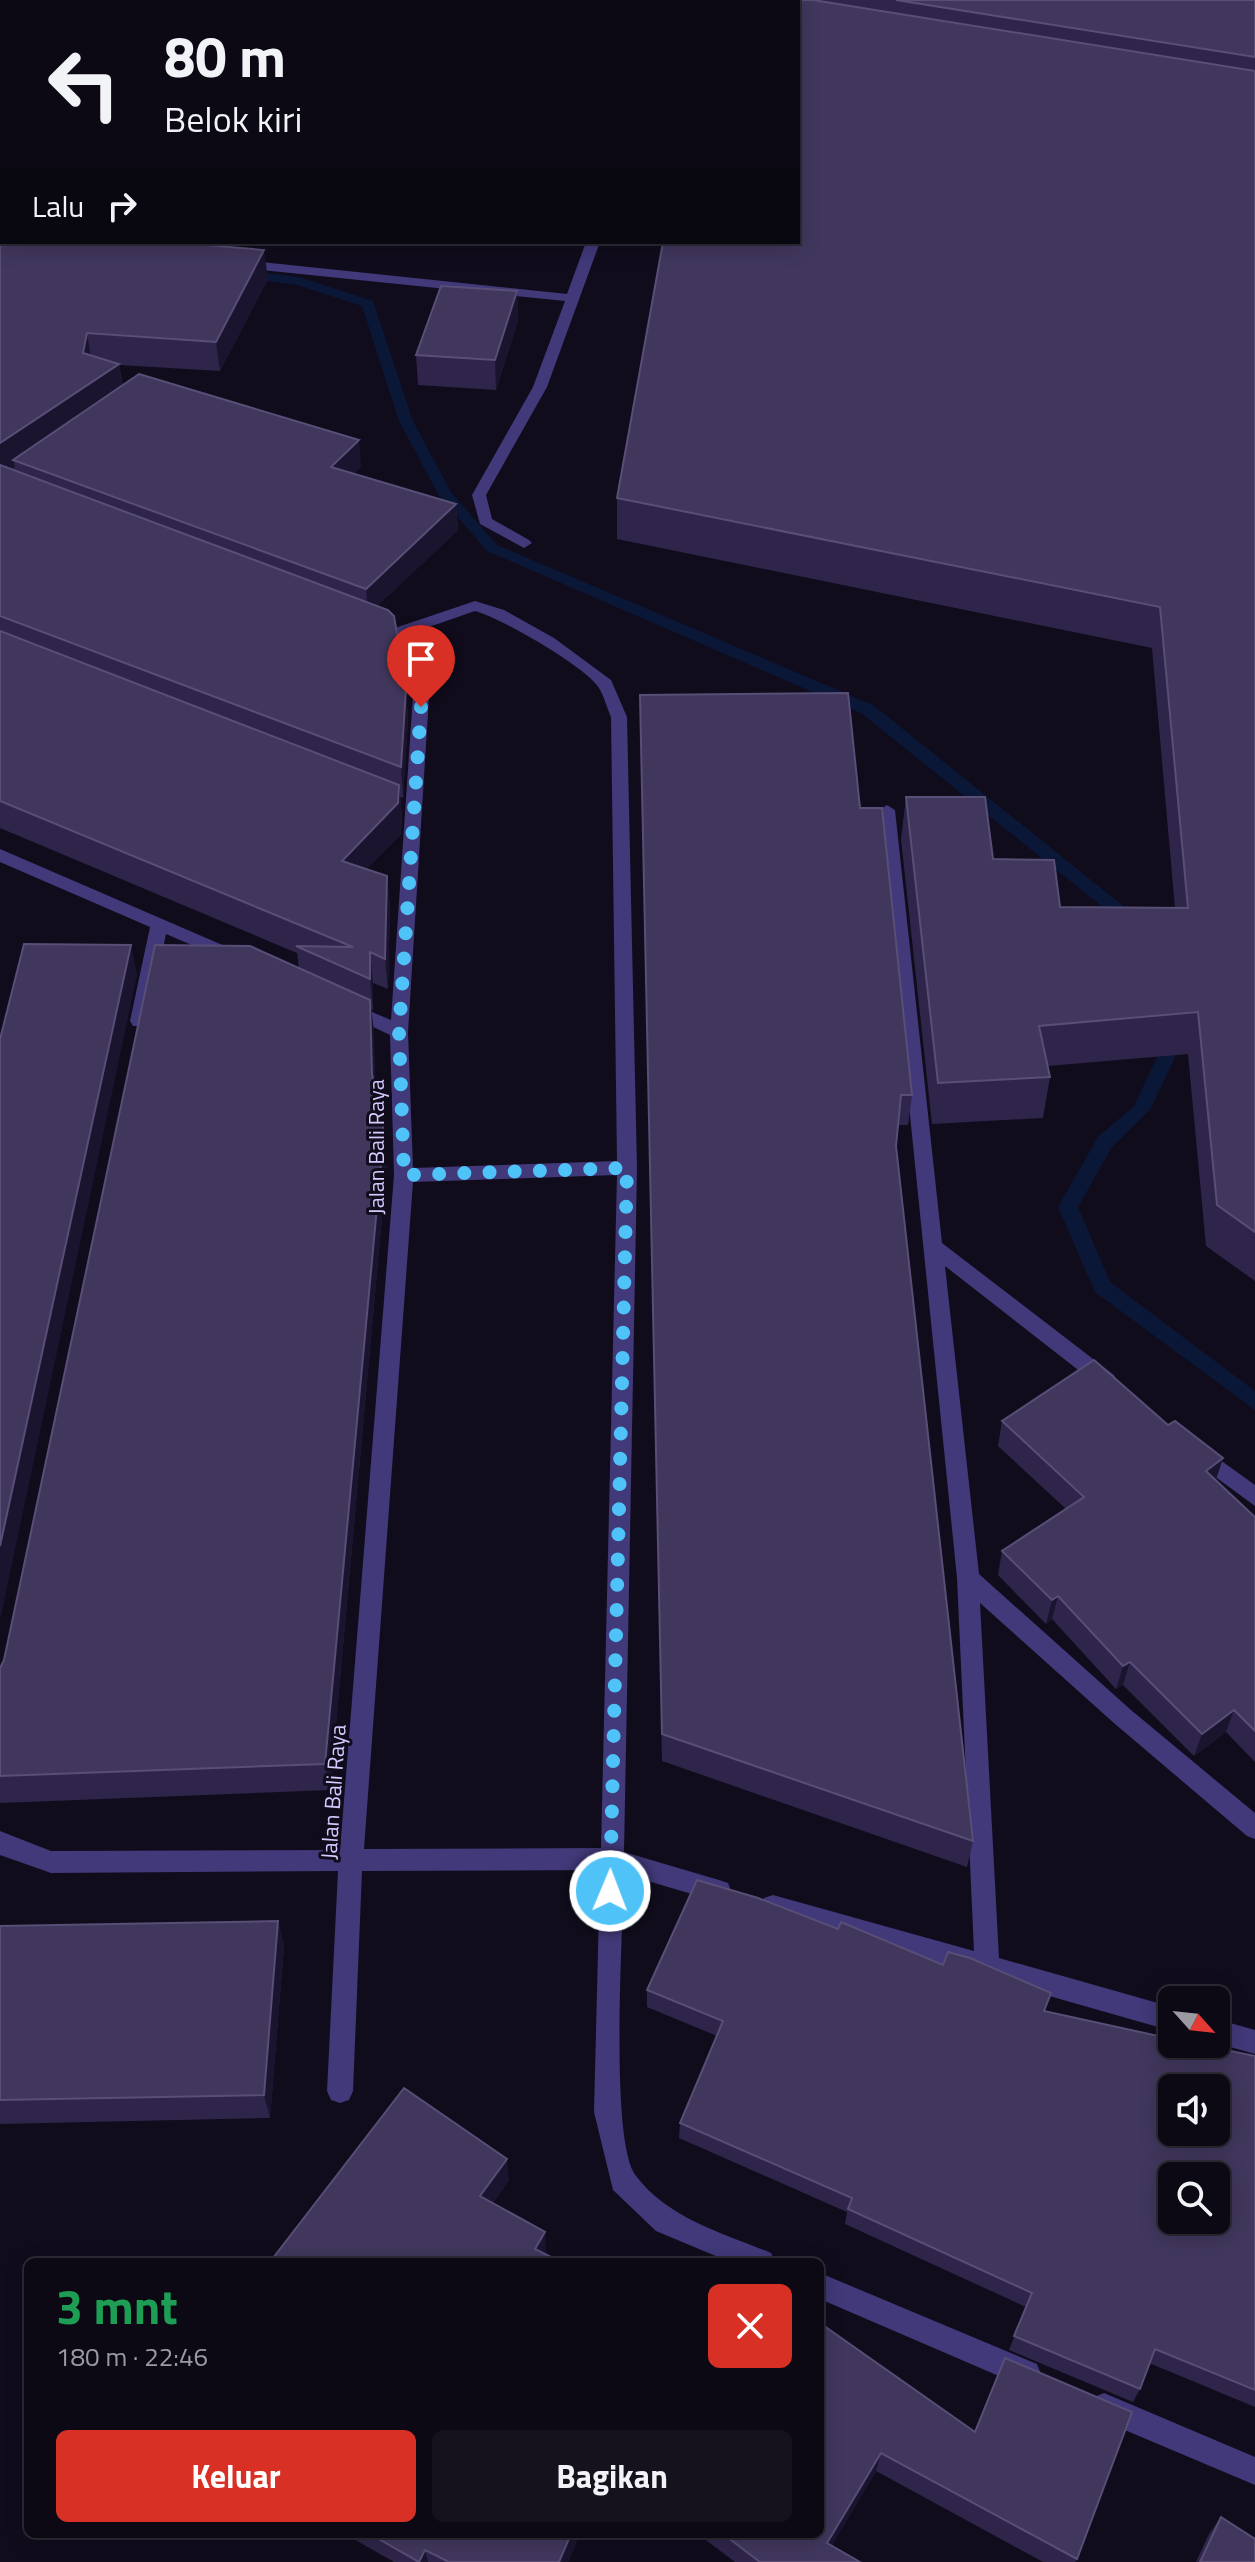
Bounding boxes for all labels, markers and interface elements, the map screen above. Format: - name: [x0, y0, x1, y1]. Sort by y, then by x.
- text: 80 m: [164, 14, 286, 99]
- icon: left: [32, 32, 136, 136]
- text: Belok kiri: [164, 91, 302, 146]
- text: Lalu: [32, 183, 84, 229]
- icon: right: [100, 184, 144, 228]
- pin: [387, 625, 455, 707]
- icon: arrive: [399, 637, 443, 681]
- street label: Jalan Bali Raya: [359, 1079, 393, 1215]
- street label: Jalan Bali Raya: [311, 1723, 355, 1861]
- position arrow: [568, 1849, 652, 1933]
- north arrow: [1158, 1986, 1230, 2058]
- map controls: [1158, 1986, 1230, 2234]
- button: sound: [1158, 2074, 1230, 2146]
- button: search: [1158, 2162, 1230, 2234]
- text: 3 mnt: [56, 2270, 178, 2343]
- button: close: [708, 2284, 792, 2368]
- text: 180 m · 22:46: [56, 2337, 208, 2376]
- button: Keluar: [56, 2430, 416, 2522]
- button: Bagikan: [432, 2430, 792, 2522]

